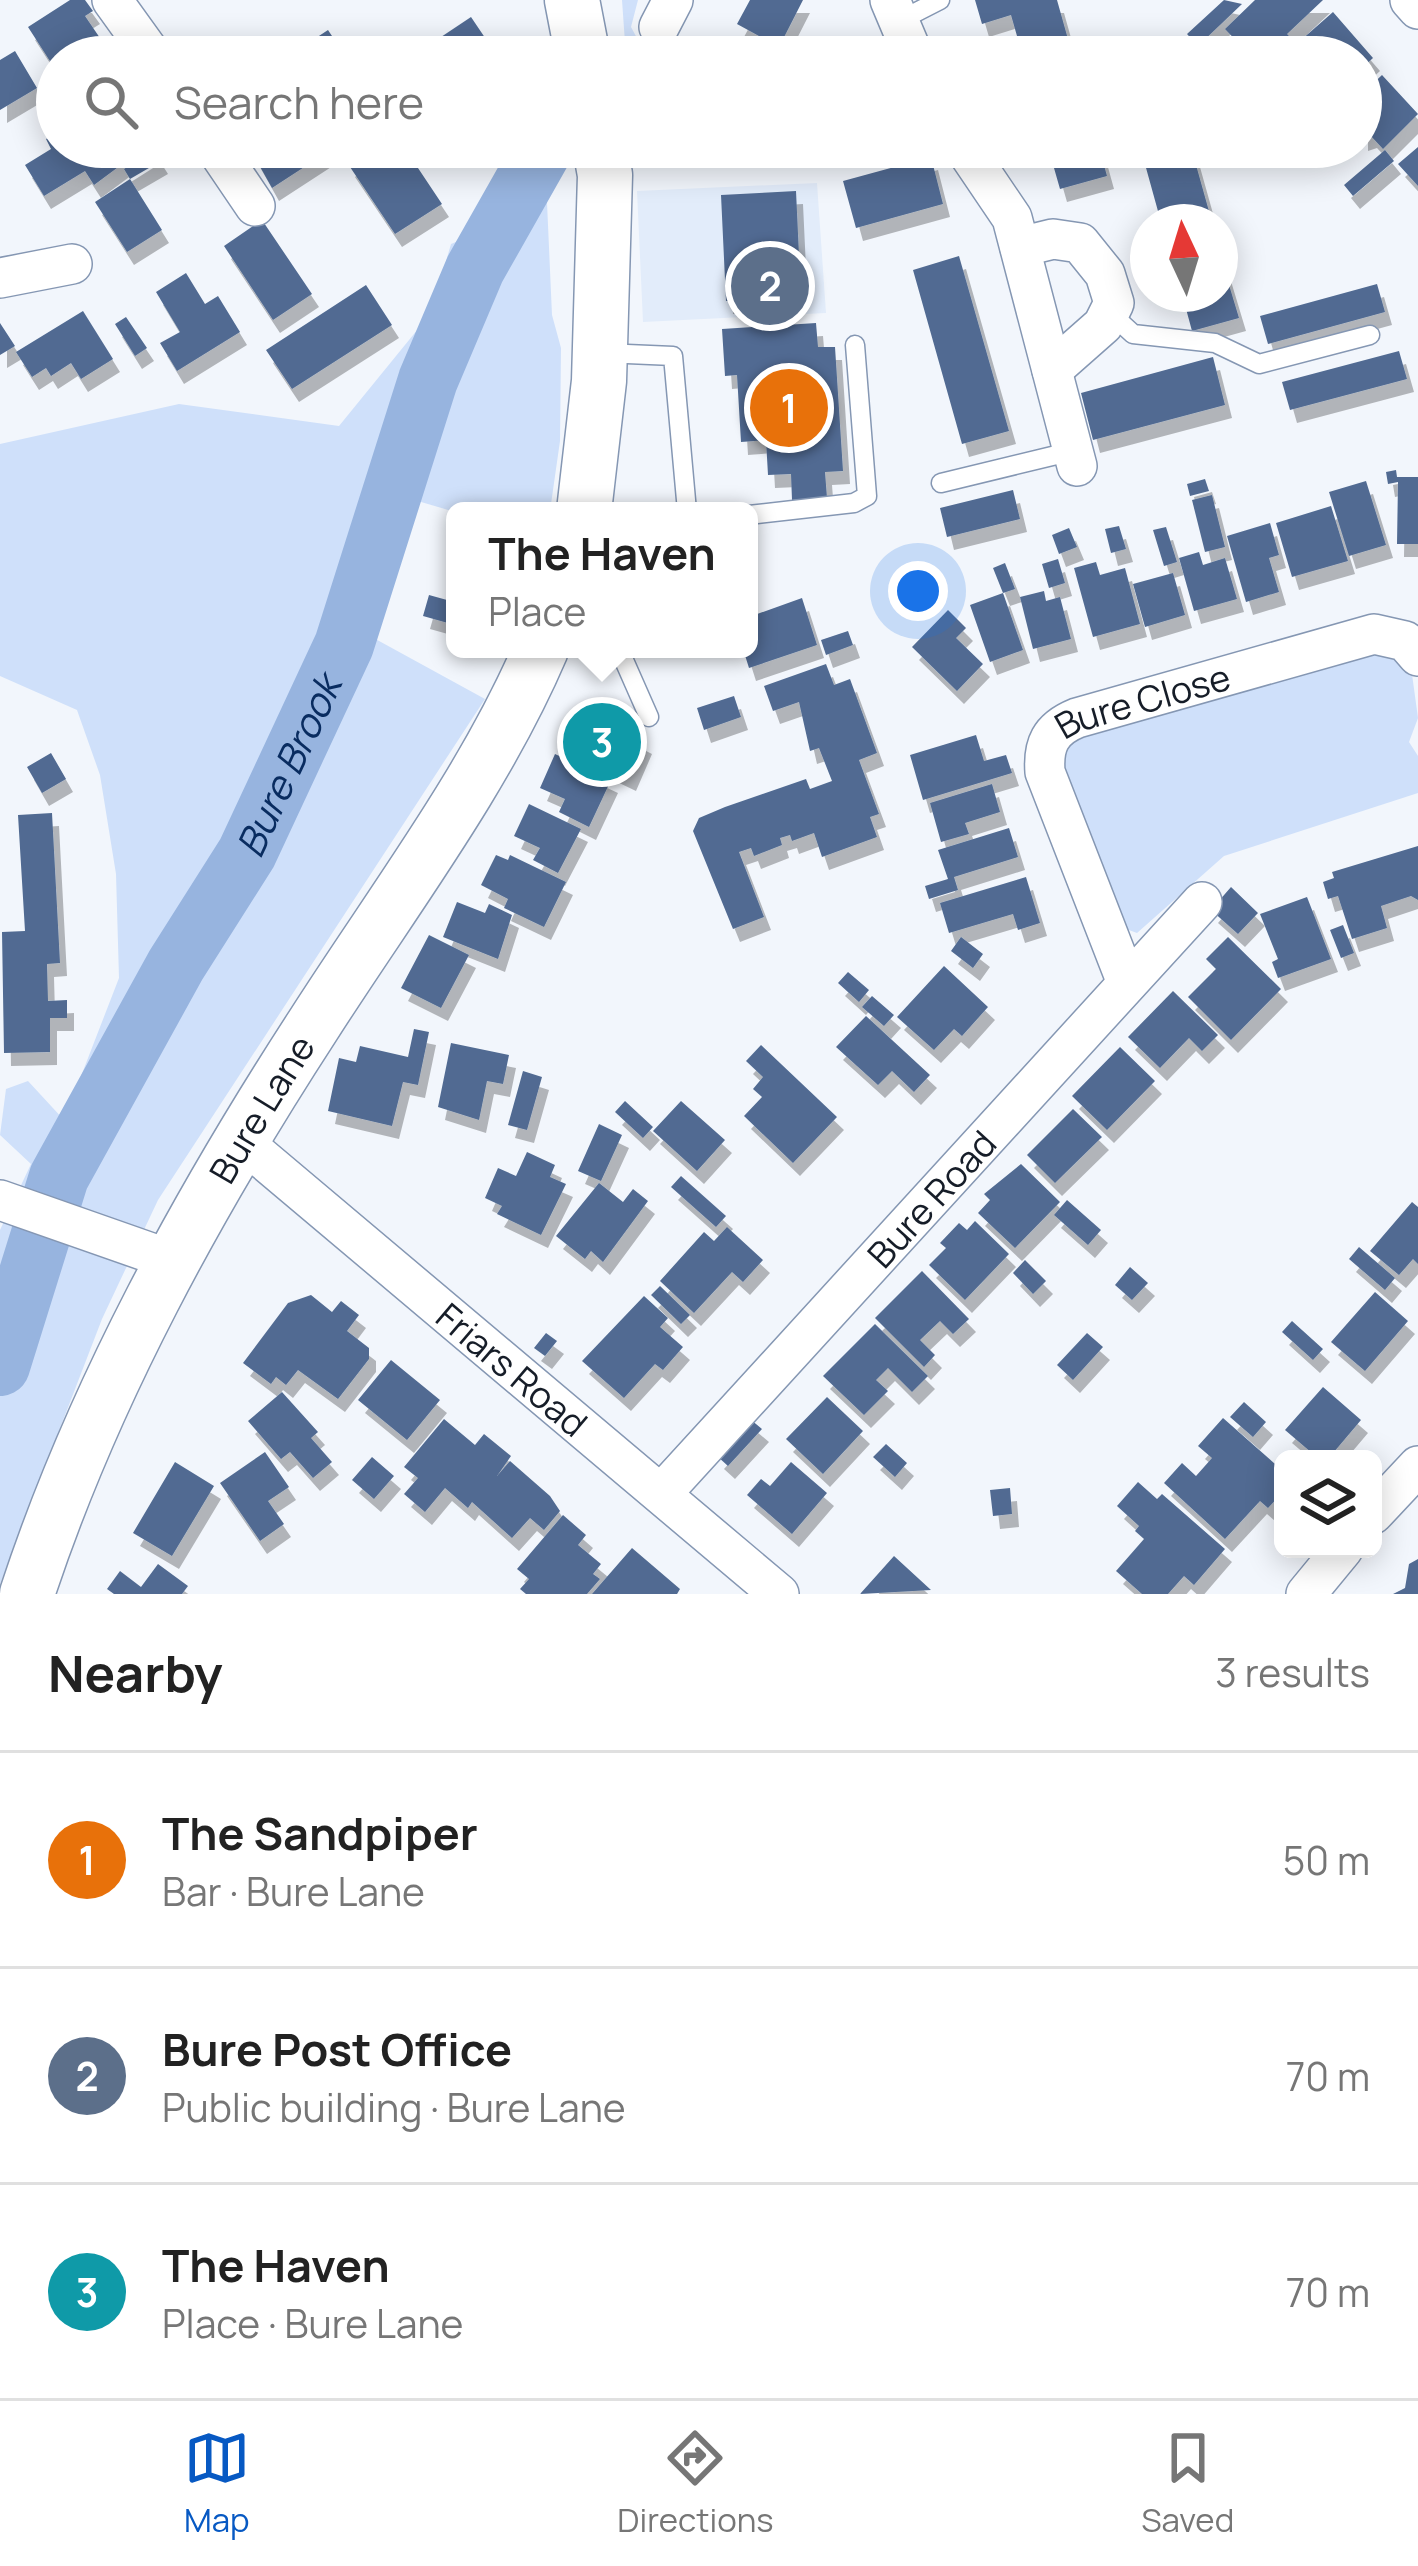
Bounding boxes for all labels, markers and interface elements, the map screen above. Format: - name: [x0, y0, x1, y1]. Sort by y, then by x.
- search box: [36, 36, 1382, 168]
- icon: search: [78, 69, 144, 135]
- text: Search here: [174, 71, 424, 133]
- north arrow: [1130, 204, 1238, 312]
- pin: 2: [731, 241, 809, 331]
- pin: 1: [750, 363, 828, 453]
- popup: [446, 502, 758, 658]
- text: The Haven: [488, 522, 716, 584]
- your location: [888, 561, 948, 621]
- text: Place: [488, 584, 586, 638]
- street label: Bure Close: [1046, 651, 1236, 749]
- water label: Bure Brook: [222, 661, 356, 865]
- pin: 3: [563, 697, 641, 787]
- street label: Bure Lane: [197, 1025, 325, 1192]
- street label: Bure Road: [856, 1119, 1006, 1278]
- street label: Friars Road: [427, 1291, 598, 1447]
- map controls: [1274, 1450, 1382, 1558]
- button: layers: [1274, 1450, 1382, 1558]
- text: Nearby: [48, 1638, 223, 1707]
- text: 3 results: [1215, 1645, 1370, 1699]
- text: The Sandpiper: [162, 1802, 478, 1864]
- text: 1: [78, 1833, 96, 1887]
- text: 50 m: [1283, 1833, 1370, 1887]
- text: Bar · Bure Lane: [162, 1864, 425, 1918]
- text: Bure Post Office: [162, 2018, 512, 2080]
- text: 2: [75, 2049, 99, 2103]
- text: 70 m: [1286, 2049, 1370, 2103]
- text: Public building · Bure Lane: [162, 2080, 626, 2134]
- text: The Haven: [162, 2234, 390, 2296]
- text: 3: [76, 2265, 98, 2319]
- text: 70 m: [1286, 2265, 1370, 2319]
- text: Place · Bure Lane: [162, 2296, 463, 2350]
- tab: Map: [184, 2425, 250, 2542]
- tab: Directions: [617, 2425, 774, 2542]
- tab: Saved: [1141, 2425, 1234, 2542]

